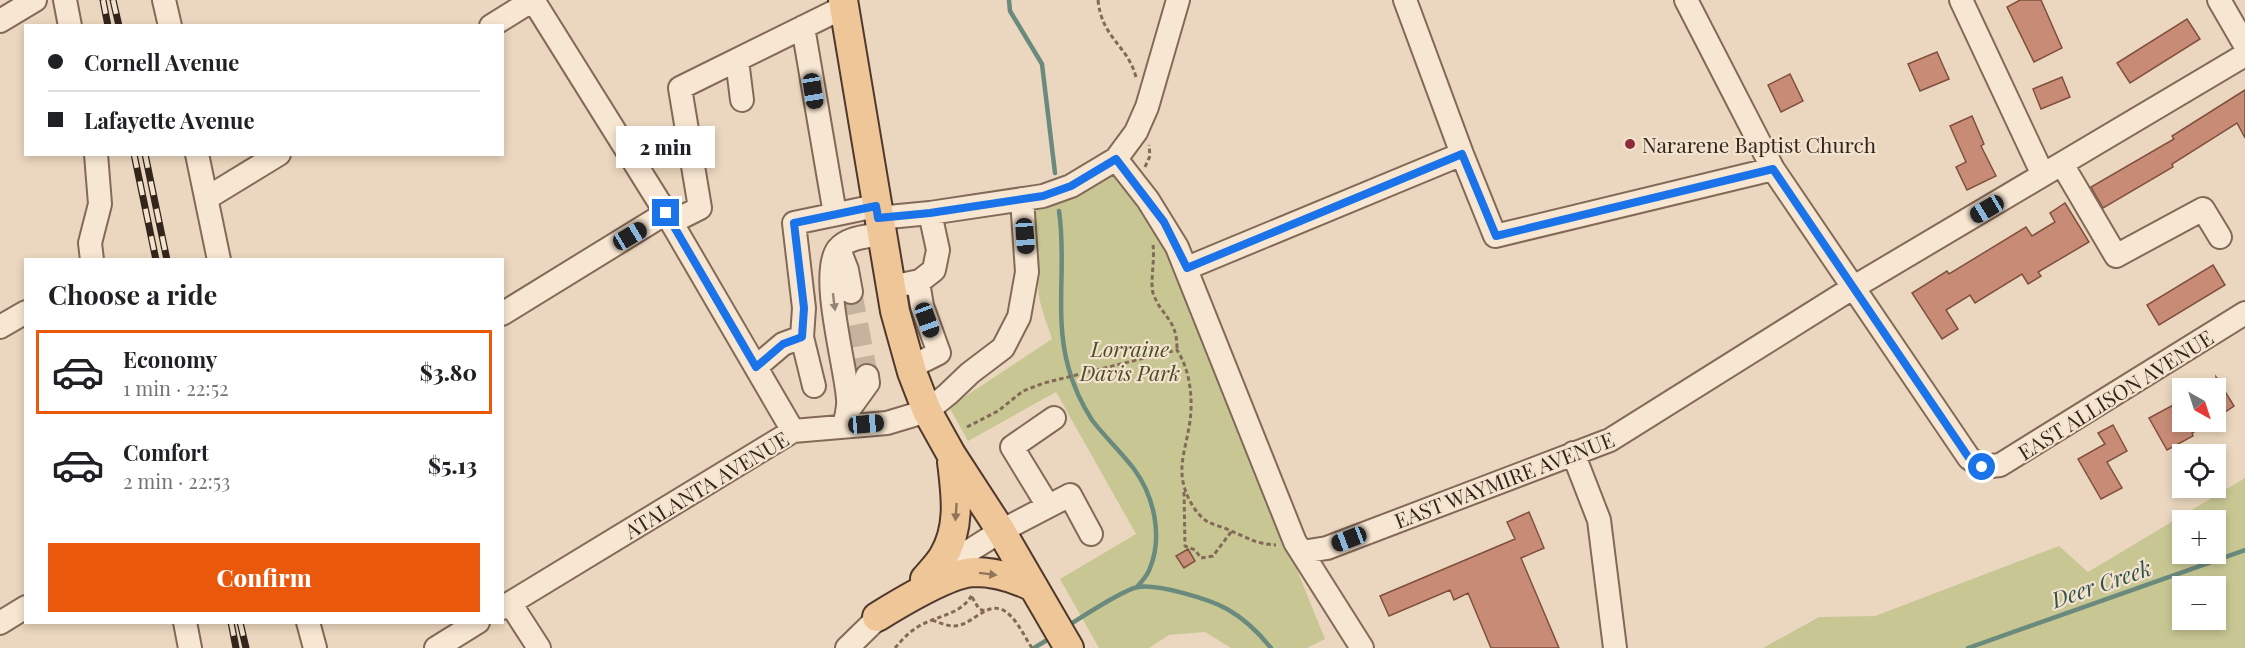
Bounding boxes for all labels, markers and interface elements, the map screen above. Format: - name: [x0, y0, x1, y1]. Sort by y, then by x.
- text: Cornell Avenue: [84, 47, 239, 77]
- car: [801, 72, 825, 110]
- text: Lafayette Avenue: [84, 105, 255, 135]
- callout: 2 min: [616, 126, 716, 168]
- place label: Nararene Baptist Church: [1642, 130, 1877, 158]
- text: 2 min: [639, 133, 692, 160]
- marker: Nararene Baptist Church: [1623, 137, 1637, 151]
- car: [1967, 192, 2007, 226]
- route end: [652, 199, 679, 226]
- car: [1015, 217, 1035, 255]
- car: [610, 219, 650, 253]
- text: Choose a ride: [48, 276, 217, 312]
- one-way arrow: [829, 293, 838, 312]
- car: [912, 300, 942, 340]
- street label: EAST ALLISON AVENUE: [2012, 322, 2218, 466]
- park label: Lorraine Davis Park: [1079, 334, 1180, 386]
- text: Economy: [123, 344, 217, 374]
- icon: car: [51, 345, 105, 399]
- text: $3.80: [420, 357, 477, 387]
- text: 1 min · 22:52: [123, 374, 229, 401]
- north arrow: [2172, 378, 2226, 432]
- map controls: [2172, 378, 2226, 630]
- car: [847, 413, 885, 435]
- street label: ATALANTA AVENUE: [618, 424, 793, 545]
- street label: EAST WAYMIRE AVENUE: [1390, 424, 1618, 534]
- text: Comfort: [123, 437, 209, 467]
- icon: car: [51, 438, 105, 492]
- button: locate: [2172, 444, 2226, 498]
- text: $5.13: [428, 450, 477, 480]
- route start: [1968, 453, 1995, 480]
- text: 2 min · 22:53: [123, 467, 230, 494]
- one-way arrow: [951, 502, 961, 521]
- button: +: [2172, 510, 2226, 564]
- car: [1329, 524, 1369, 554]
- button: Confirm: [48, 543, 480, 612]
- water label: Deer Creek: [2046, 552, 2155, 614]
- one-way arrow: [979, 569, 998, 578]
- button: −: [2172, 576, 2226, 630]

